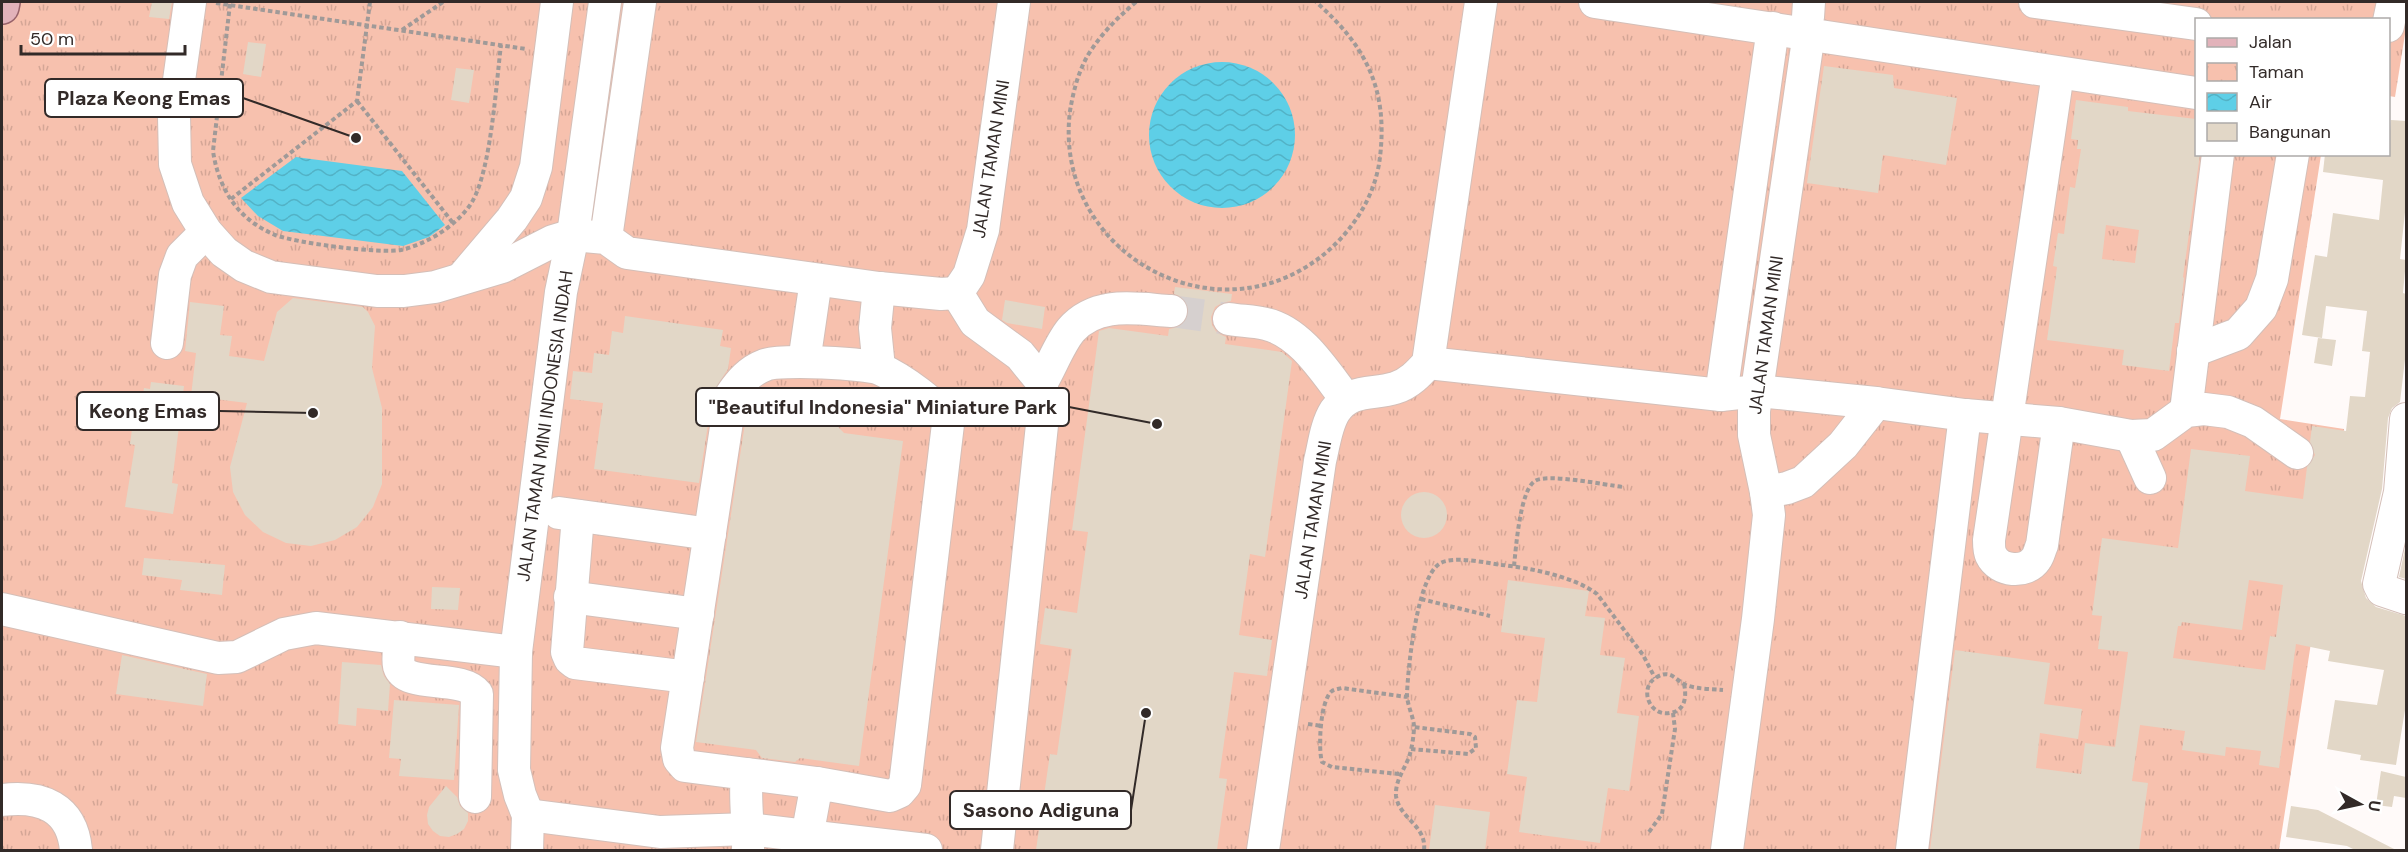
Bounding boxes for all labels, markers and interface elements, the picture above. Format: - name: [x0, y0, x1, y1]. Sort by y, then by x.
- scale bar: [21, 18, 184, 56]
- legend: [2195, 18, 2390, 156]
- text: 50 m: [30, 27, 74, 51]
- text: Jalan: [2249, 30, 2292, 54]
- text: Taman: [2249, 60, 2304, 84]
- street label: JALAN TAMAN MINI: [967, 78, 1015, 240]
- callout: Plaza Keong Emas: [45, 79, 243, 117]
- text: Plaza Keong Emas: [57, 85, 231, 111]
- text: Air: [2249, 90, 2272, 114]
- text: Bangunan: [2249, 120, 2331, 144]
- street label: JALAN TAMAN MINI: [1743, 254, 1789, 416]
- street label: JALAN TAMAN MINI INDONESIA INDAH: [511, 269, 579, 583]
- callout: "Beautiful Indonesia" Miniature Park: [696, 388, 1069, 426]
- callout: Keong Emas: [77, 392, 219, 430]
- text: "Beautiful Indonesia" Miniature Park: [709, 394, 1058, 420]
- text: Keong Emas: [89, 398, 207, 424]
- street label: JALAN TAMAN MINI: [1289, 439, 1337, 601]
- north arrow: [2330, 774, 2390, 834]
- callout: Sasono Adiguna: [950, 791, 1131, 829]
- text: Sasono Adiguna: [963, 797, 1119, 823]
- text: U: [2363, 799, 2386, 813]

